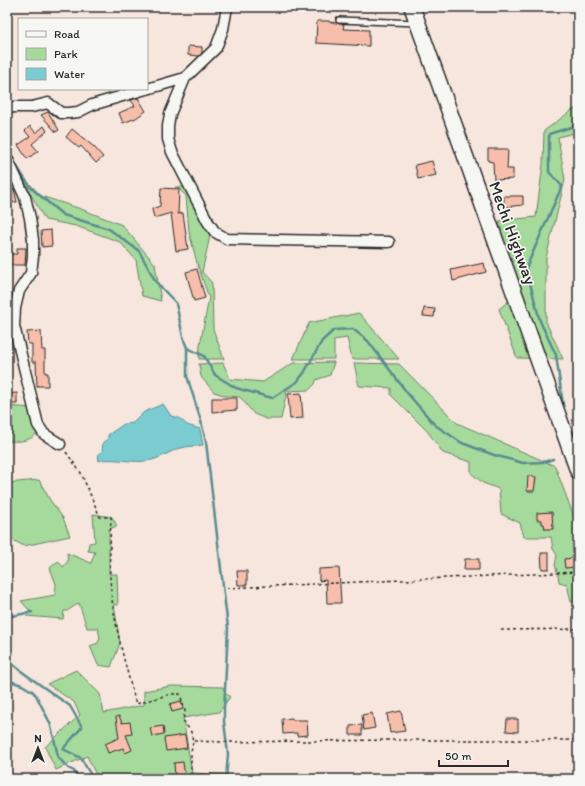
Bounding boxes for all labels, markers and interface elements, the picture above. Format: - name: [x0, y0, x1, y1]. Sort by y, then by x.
- legend: [18, 18, 148, 90]
- text: Road: [54, 27, 80, 41]
- text: Park: [54, 47, 78, 61]
- text: Water: [54, 67, 85, 81]
- street label: Mechi Highway: [485, 178, 541, 288]
- north arrow: [18, 728, 58, 768]
- text: N: [34, 732, 42, 745]
- scale bar: [439, 742, 508, 768]
- text: 50 m: [445, 749, 471, 763]

